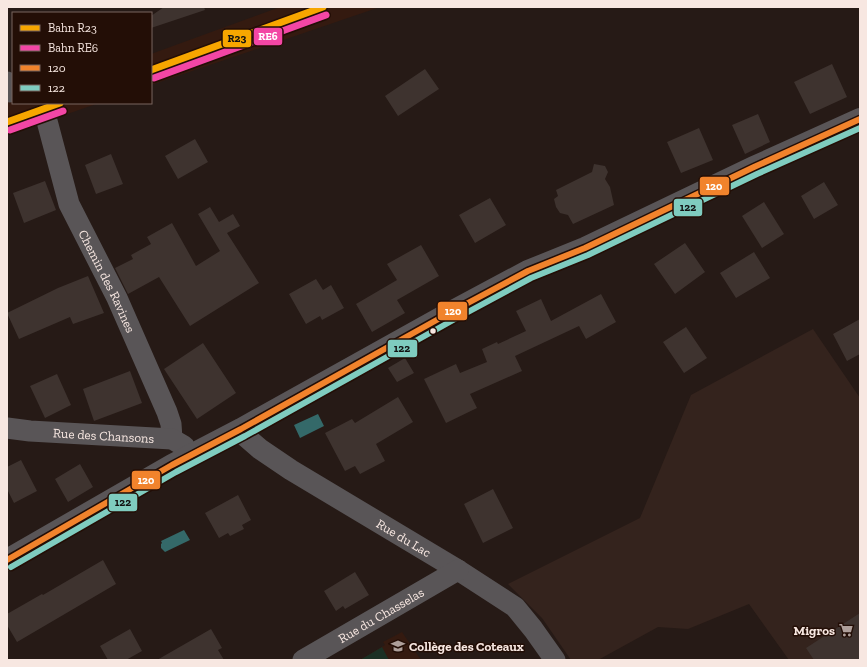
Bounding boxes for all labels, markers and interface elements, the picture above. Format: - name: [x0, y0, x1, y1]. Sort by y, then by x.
- legend: [12, 12, 152, 104]
- text: Bahn R23: [48, 21, 97, 35]
- line badge: RE6: [253, 27, 283, 46]
- line badge: R23: [222, 29, 252, 48]
- text: RE6: [258, 30, 278, 43]
- text: R23: [228, 32, 247, 45]
- text: Bahn RE6: [48, 41, 98, 55]
- text: 120: [48, 61, 66, 75]
- text: 122: [48, 81, 65, 95]
- line badge: 120: [699, 176, 730, 196]
- text: 120: [706, 180, 722, 193]
- line badge: 122: [673, 198, 703, 217]
- text: 122: [680, 201, 696, 214]
- street label: Chemin des Ravines: [75, 227, 138, 335]
- line badge: 120: [437, 301, 468, 321]
- text: 120: [445, 305, 461, 318]
- unlabelled marker: [428, 326, 438, 336]
- line badge: 122: [387, 339, 418, 358]
- text: 122: [394, 342, 410, 355]
- street label: Rue des Chansons: [53, 425, 155, 446]
- line badge: 120: [131, 470, 161, 490]
- text: 120: [138, 474, 154, 487]
- line badge: 122: [108, 493, 138, 512]
- text: 122: [115, 496, 131, 509]
- street label: Rue du Lac: [374, 516, 434, 560]
- street label: Rue du Chasselas: [335, 584, 427, 646]
- supermarket icon: Migros: [838, 622, 854, 638]
- place label: Migros: [794, 623, 835, 638]
- school or university icon: Collège des Coteaux: [390, 638, 406, 654]
- place label: Collège des Coteaux: [409, 639, 524, 654]

